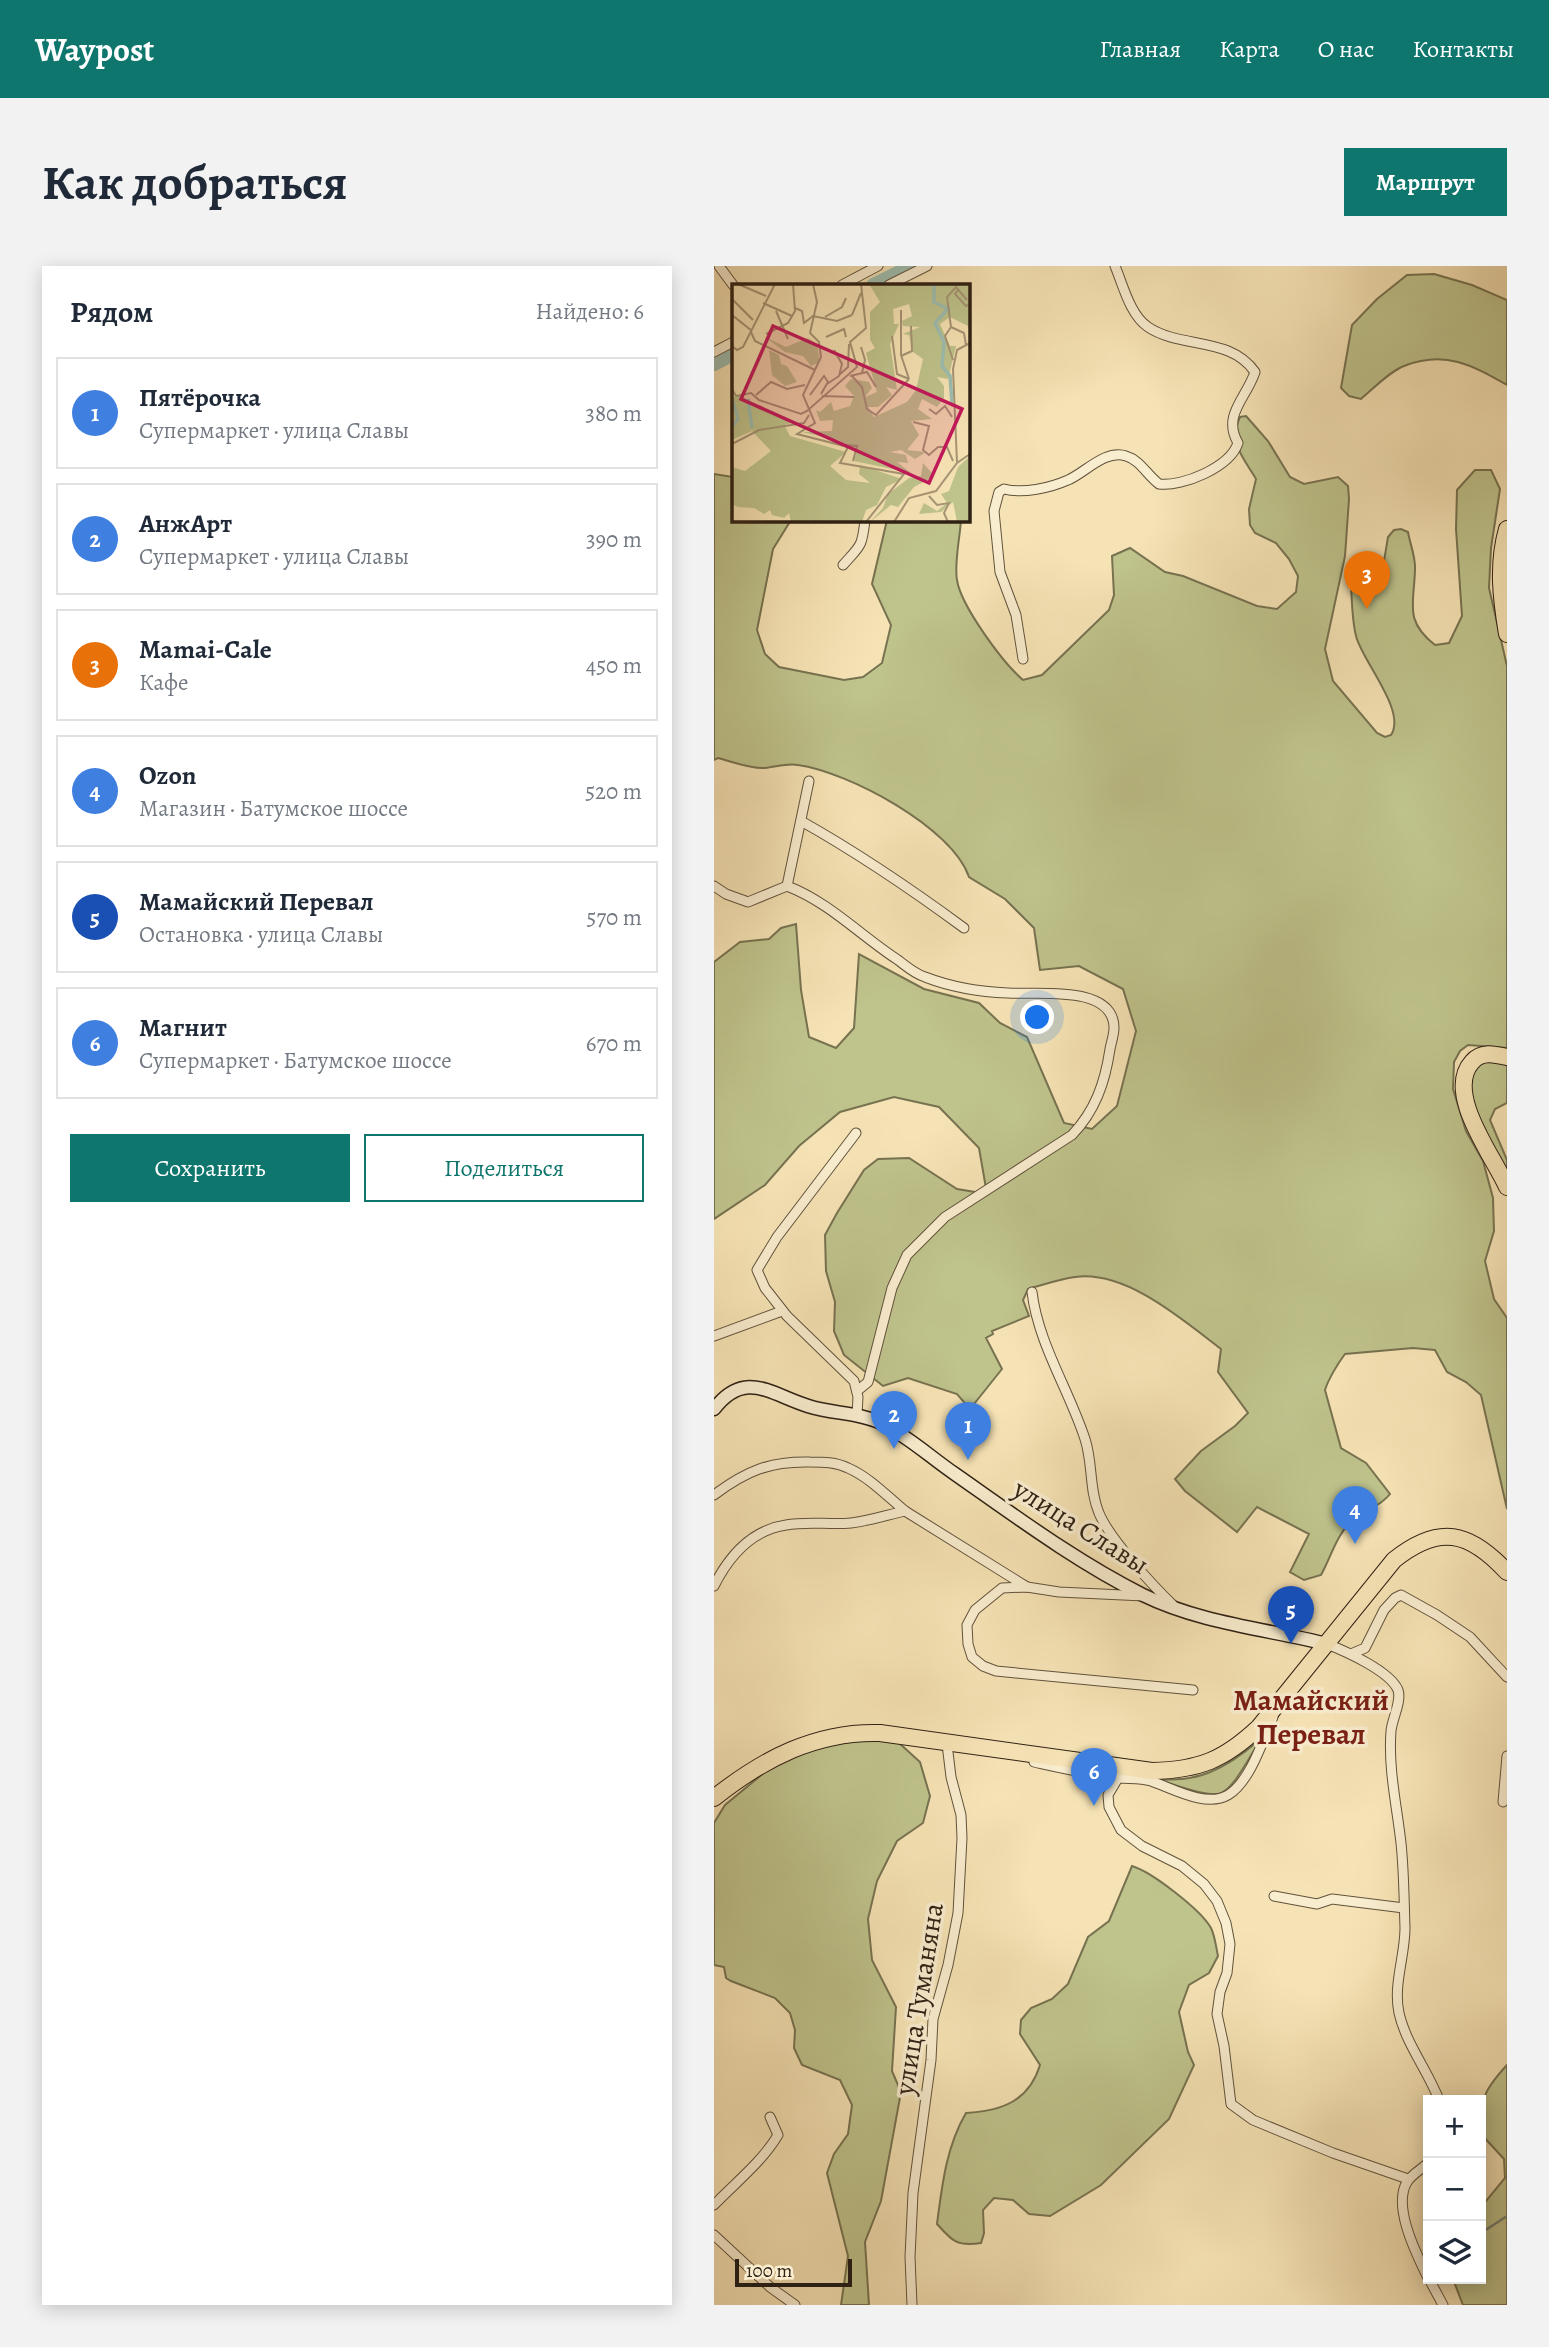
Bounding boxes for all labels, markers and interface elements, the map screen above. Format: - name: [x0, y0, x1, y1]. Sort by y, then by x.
- text: Waypost: [35, 27, 154, 72]
- text: Главная: [1100, 33, 1181, 65]
- text: Карта: [1219, 33, 1280, 65]
- text: О нас: [1318, 33, 1374, 65]
- text: Контакты: [1412, 33, 1514, 65]
- button: Маршрут: [1344, 148, 1507, 216]
- text: Как добраться: [42, 149, 348, 216]
- inset map: [732, 284, 970, 522]
- text: Рядом: [70, 292, 153, 332]
- text: Найдено: 6: [536, 296, 644, 327]
- text: Пятёрочка: [139, 380, 261, 415]
- text: 1: [91, 398, 99, 429]
- text: 380 m: [585, 398, 642, 429]
- text: Супермаркет · улица Славы: [139, 415, 409, 446]
- text: АнжАрт: [139, 506, 232, 541]
- text: 2: [89, 524, 101, 555]
- text: 390 m: [586, 524, 642, 555]
- text: Супермаркет · улица Славы: [139, 541, 409, 572]
- pin: 3: [1344, 551, 1390, 609]
- text: Mamai-Cale: [139, 632, 272, 667]
- text: 3: [90, 650, 100, 681]
- text: 450 m: [586, 650, 642, 681]
- text: Кафе: [139, 667, 189, 698]
- text: Ozon: [139, 758, 197, 793]
- text: 4: [90, 776, 100, 807]
- text: 520 m: [585, 776, 642, 807]
- text: Магазин · Батумское шоссе: [139, 793, 408, 824]
- text: Мамайский Перевал: [139, 884, 374, 919]
- text: 5: [90, 902, 100, 933]
- text: 570 m: [587, 902, 642, 933]
- text: Остановка · улица Славы: [139, 919, 383, 950]
- your location: [1020, 1000, 1054, 1034]
- text: Магнит: [139, 1010, 227, 1045]
- text: 6: [90, 1028, 100, 1059]
- text: 670 m: [586, 1028, 642, 1059]
- text: Супермаркет · Батумское шоссе: [139, 1045, 452, 1076]
- button: Сохранить: [70, 1134, 350, 1202]
- button: Поделиться: [364, 1134, 644, 1202]
- pin: 2: [871, 1391, 917, 1449]
- pin: 1: [945, 1402, 991, 1460]
- street label: улица Славы: [1005, 1470, 1156, 1584]
- pin: 4: [1332, 1486, 1378, 1544]
- pin: 5: [1268, 1586, 1314, 1644]
- district label: Мамайский Перевал: [1233, 1680, 1389, 1754]
- pin: 6: [1071, 1748, 1117, 1806]
- street label: улица Туманяна: [885, 1900, 953, 2099]
- map controls: [1423, 2095, 1486, 2284]
- button: +: [1423, 2095, 1486, 2158]
- button: −: [1423, 2158, 1486, 2221]
- button: layers: [1423, 2221, 1486, 2284]
- scale bar: [735, 2256, 852, 2288]
- text: 100 m: [746, 2258, 792, 2284]

